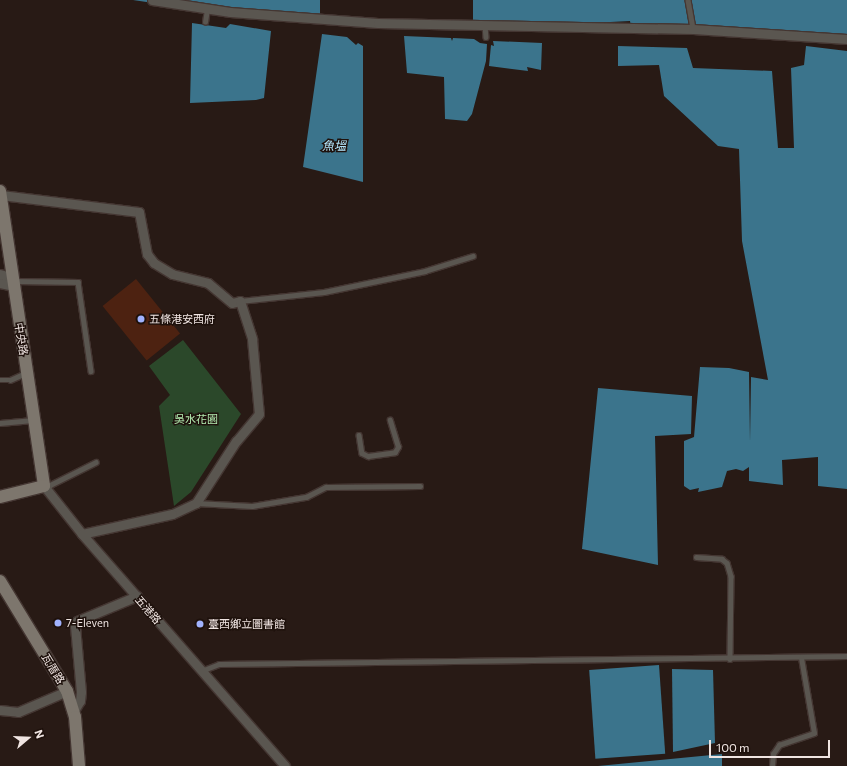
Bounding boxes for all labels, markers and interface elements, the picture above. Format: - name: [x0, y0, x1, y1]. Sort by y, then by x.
- water label: 魚塭: [322, 139, 346, 153]
- place label: 五條港安西府: [149, 312, 215, 326]
- marker: 五條港安西府: [136, 314, 146, 324]
- street label: 中央路: [12, 322, 30, 356]
- park label: 吳水花園: [174, 412, 218, 426]
- street label: 五港路: [132, 593, 164, 627]
- place label: 7-Eleven: [66, 616, 109, 630]
- place label: 臺西鄉立圖書館: [208, 617, 285, 631]
- marker: 7-Eleven: [53, 618, 63, 628]
- marker: 臺西鄉立圖書館: [195, 619, 205, 629]
- street label: 瓦厝路: [39, 651, 67, 687]
- north arrow: [8, 718, 48, 758]
- text: N: [32, 728, 47, 740]
- scale bar: [711, 732, 832, 758]
- text: 100 m: [716, 740, 750, 754]

